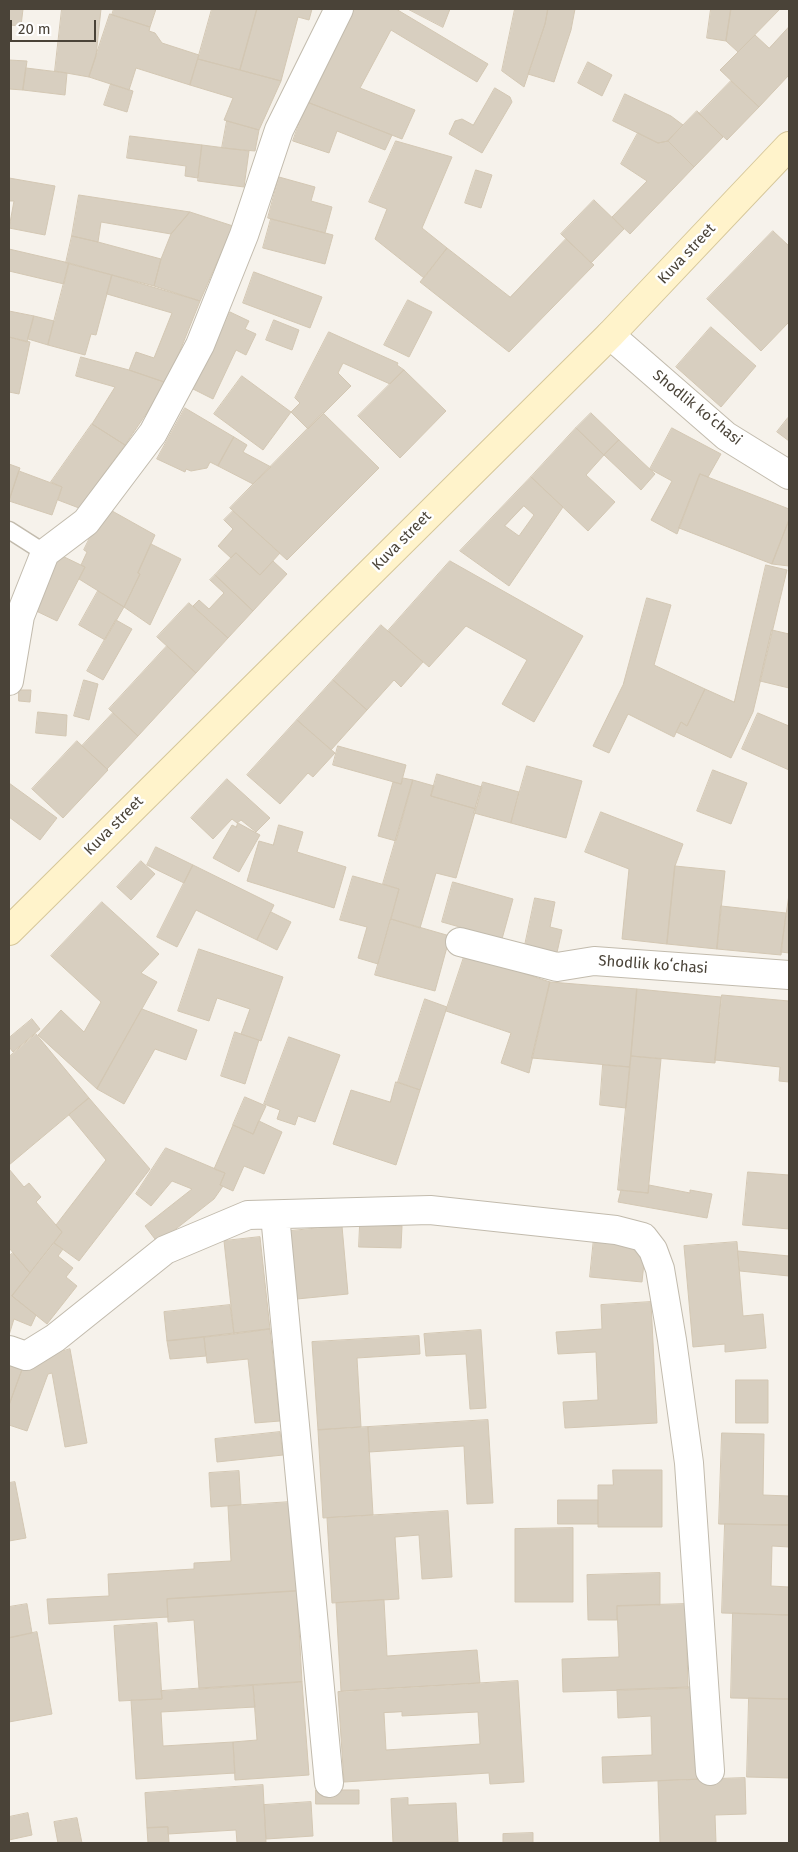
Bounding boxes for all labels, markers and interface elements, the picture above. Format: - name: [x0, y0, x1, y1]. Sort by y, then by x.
- scale bar: [12, 10, 99, 42]
- text: 20 m: [18, 20, 51, 38]
- street label: Kuva street: [654, 220, 720, 288]
- street label: Shodlik koʻchasi: [649, 367, 745, 449]
- street label: Kuva street: [369, 508, 435, 574]
- street label: Kuva street: [81, 793, 147, 859]
- street label: Shodlik koʻchasi: [598, 952, 708, 978]

